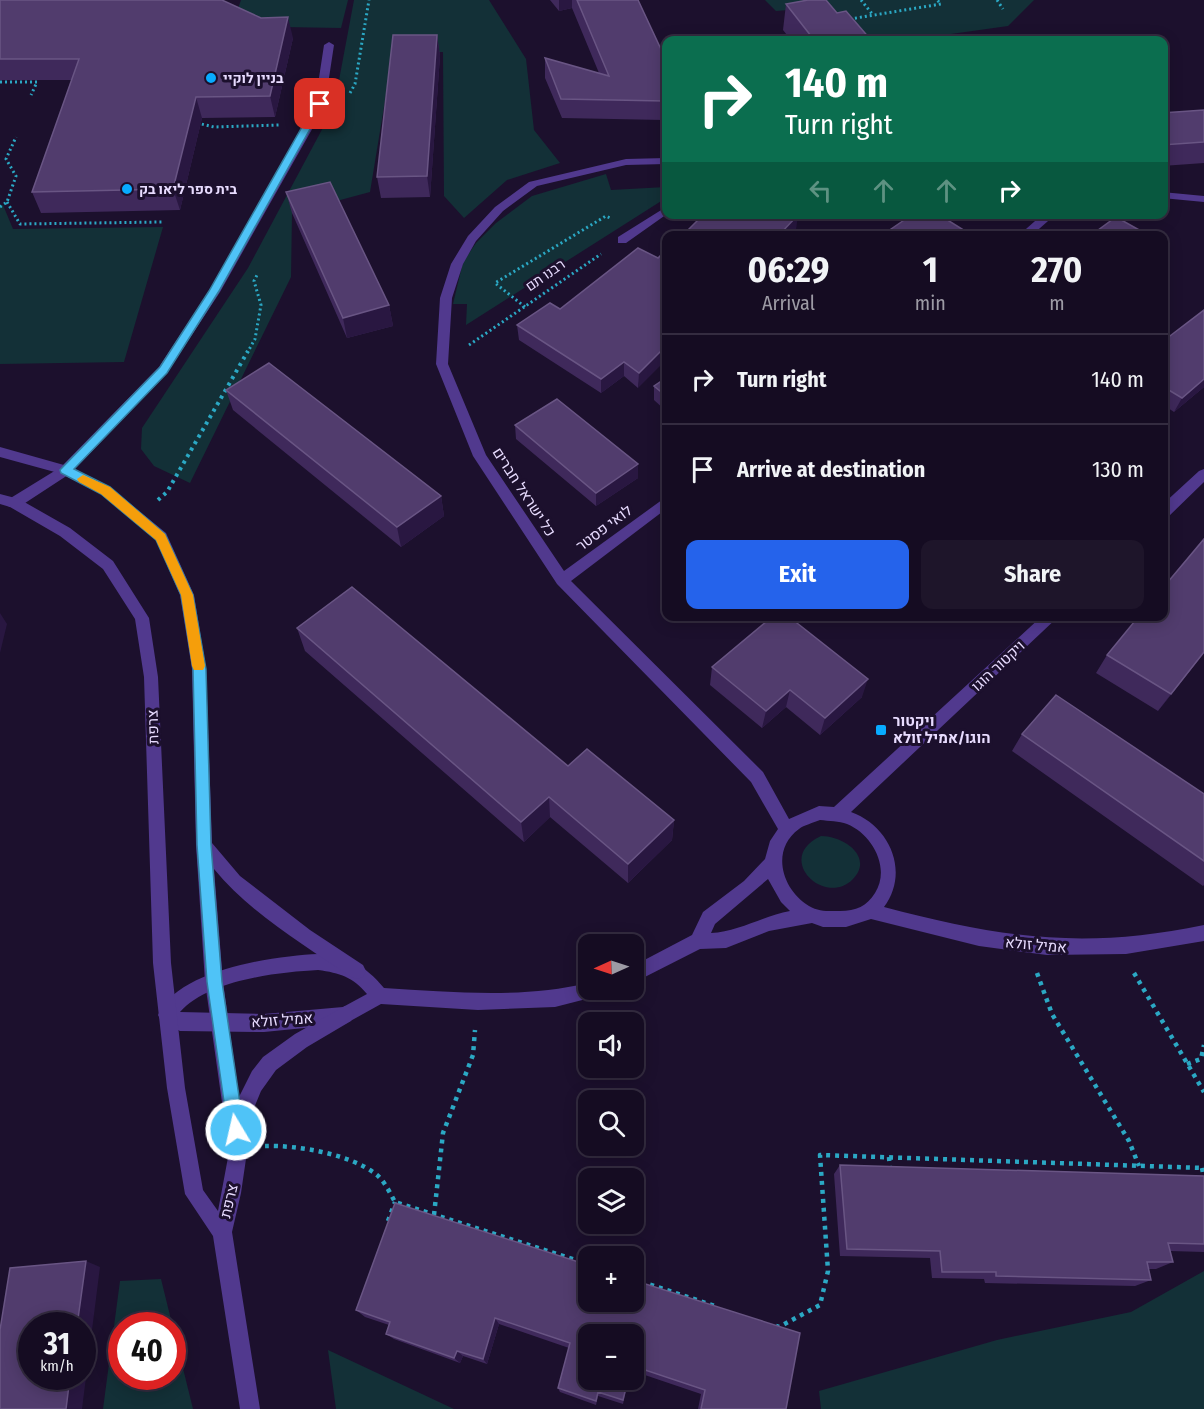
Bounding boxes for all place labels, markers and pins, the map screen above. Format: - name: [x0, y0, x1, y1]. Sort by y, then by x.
- place label: בניין לוקיי: [223, 70, 284, 87]
- marker: בניין לוקיי: [204, 71, 218, 85]
- pin: [294, 78, 345, 129]
- place label: בית ספר ליאו בק: [139, 181, 238, 198]
- marker: בית ספר ליאו בק: [120, 182, 134, 196]
- place label: ויקטור הוגו/אמיל זולא: [893, 712, 990, 747]
- marker: ויקטור הוגו/אמיל זולא: [874, 723, 888, 737]

